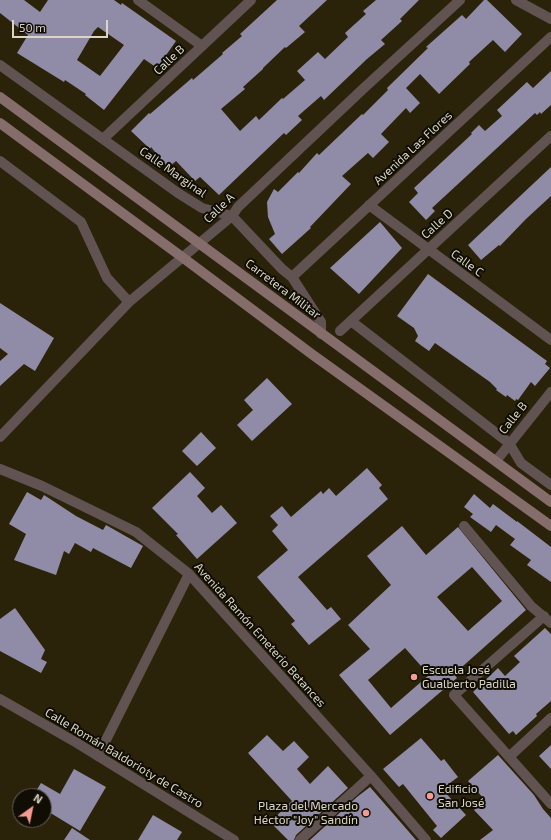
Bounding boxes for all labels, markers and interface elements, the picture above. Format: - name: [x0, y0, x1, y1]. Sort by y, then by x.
- scale bar: [14, 12, 110, 38]
- text: 50 m: [19, 20, 46, 34]
- street label: Calle B: [151, 42, 187, 78]
- street label: Avenida Las Flores: [371, 108, 455, 188]
- street label: Calle Marginal: [137, 144, 209, 200]
- street label: Calle A: [201, 190, 237, 226]
- street label: Calle D: [418, 206, 456, 242]
- street label: Calle C: [448, 246, 486, 280]
- street label: Carretera Militar: [243, 256, 323, 322]
- street label: Calle B: [496, 399, 530, 437]
- street label: Avenida Ramón Emeterio Betances: [191, 560, 329, 710]
- place label: Escuela José Gualberto Padilla: [422, 663, 516, 691]
- marker: Escuela José Gualberto Padilla: [409, 672, 419, 682]
- street label: Calle Román Baldorioty de Castro: [42, 705, 206, 811]
- place label: Edificio San José: [438, 782, 484, 810]
- north arrow: [12, 788, 52, 828]
- text: N: [31, 791, 45, 806]
- marker: Edificio San José: [425, 791, 435, 801]
- place label: Plaza del Mercado Héctor "Joy" Sandín: [254, 799, 358, 827]
- marker: Plaza del Mercado Héctor "Joy" Sandín: [361, 808, 371, 818]

